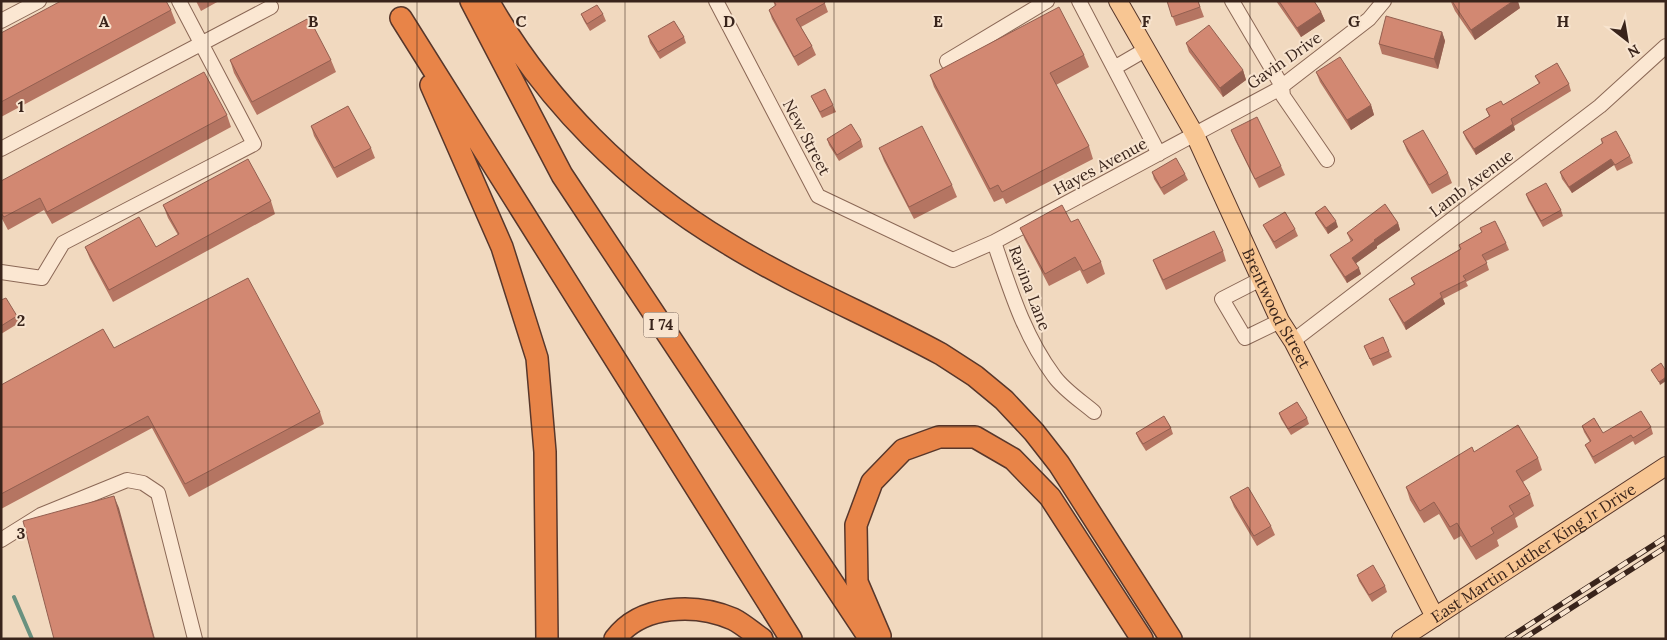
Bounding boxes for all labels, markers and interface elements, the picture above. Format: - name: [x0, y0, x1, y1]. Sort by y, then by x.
- text: A: [99, 11, 110, 31]
- text: B: [308, 11, 319, 31]
- text: C: [515, 11, 527, 31]
- text: D: [723, 11, 735, 31]
- text: E: [933, 11, 943, 31]
- text: F: [1141, 11, 1151, 31]
- text: G: [1348, 11, 1360, 31]
- text: H: [1557, 11, 1570, 31]
- north arrow: [1602, 15, 1652, 65]
- street label: Gavin Drive: [1243, 27, 1326, 93]
- text: N: [1624, 41, 1643, 62]
- text: 1: [18, 96, 24, 116]
- street label: New Street: [779, 96, 836, 179]
- street label: Hayes Avenue: [1050, 133, 1151, 199]
- street label: Lamb Avenue: [1425, 145, 1517, 221]
- street label: Ravina Lane: [1005, 243, 1055, 333]
- street label: Brentwood Street: [1238, 245, 1316, 372]
- text: 2: [17, 310, 25, 330]
- road number: I 74: [644, 312, 678, 338]
- street label: East Martin Luther King Jr Drive: [1427, 478, 1640, 627]
- text: 3: [17, 523, 26, 543]

